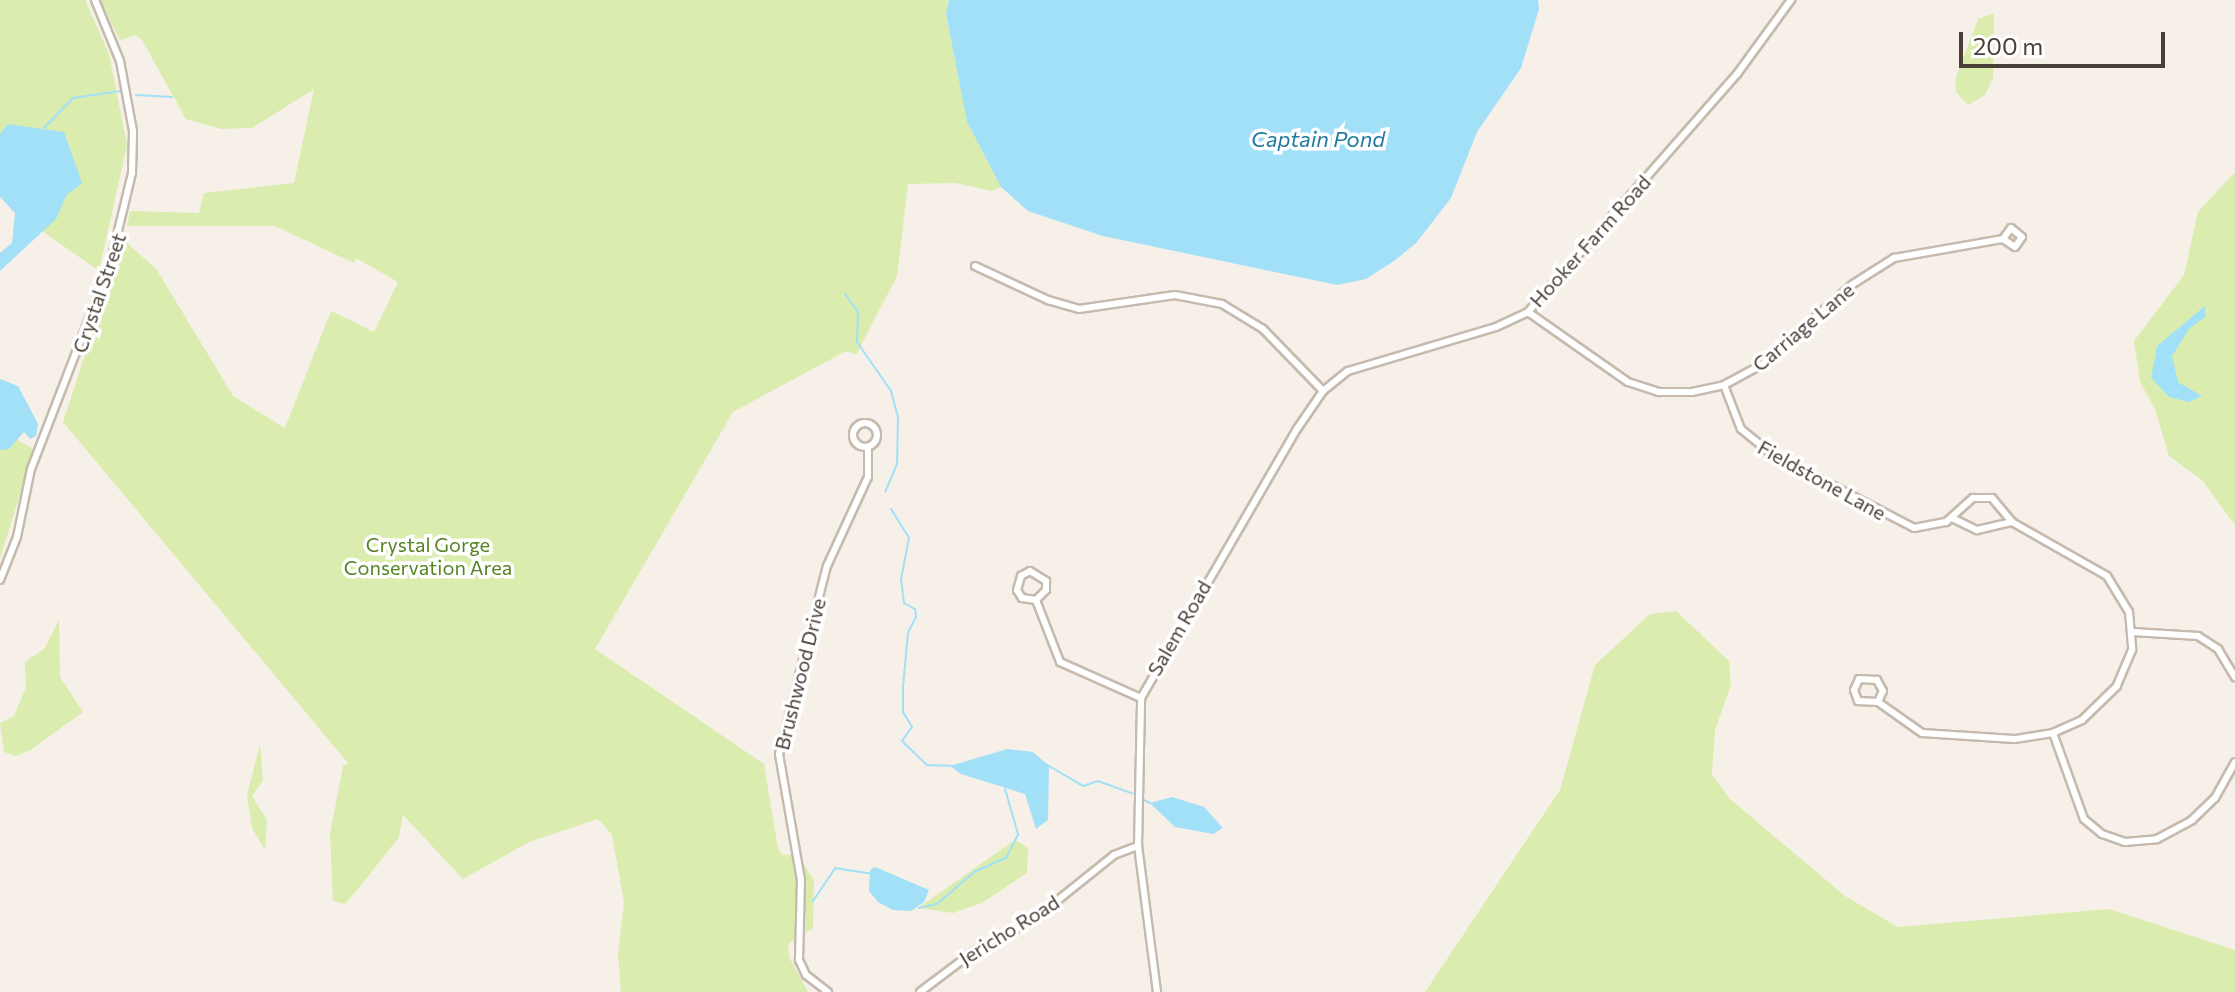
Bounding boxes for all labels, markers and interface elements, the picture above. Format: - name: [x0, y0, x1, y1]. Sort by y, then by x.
- scale bar: [1963, 16, 2169, 66]
- text: 200 m: [1973, 31, 2043, 60]
- water label: Captain Pond: [1251, 126, 1385, 152]
- street label: Hooker Farm Road: [1524, 170, 1656, 312]
- street label: Crystal Street: [67, 230, 131, 356]
- street label: Carriage Lane: [1748, 278, 1858, 376]
- street label: Fieldstone Lane: [1754, 435, 1890, 525]
- park label: Crystal Gorge Conservation Area: [344, 533, 512, 580]
- street label: Salem Road: [1142, 576, 1216, 680]
- street label: Brushwood Drive: [770, 596, 830, 752]
- street label: Jericho Road: [955, 890, 1063, 970]

